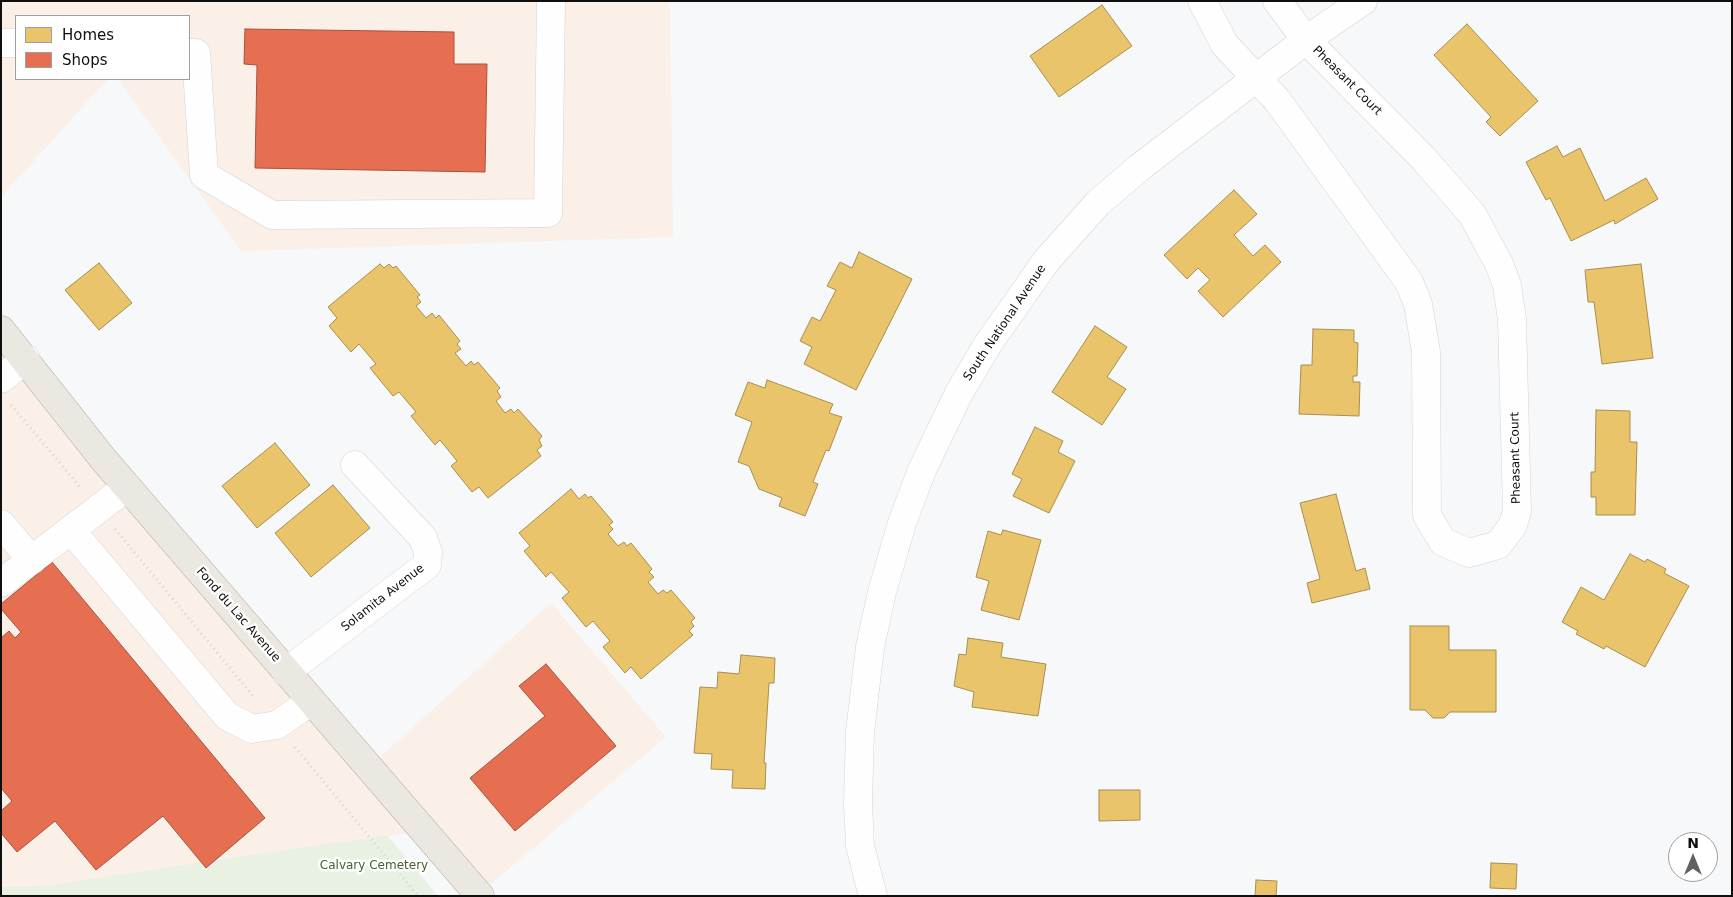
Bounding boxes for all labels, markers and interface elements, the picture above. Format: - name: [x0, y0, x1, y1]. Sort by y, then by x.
- legend: [15, 15, 190, 80]
- text: Homes: [62, 26, 114, 44]
- street label: Pheasant Court: [1309, 43, 1385, 119]
- text: Shops: [62, 51, 108, 69]
- street label: South National Avenue: [961, 262, 1049, 384]
- street label: Pheasant Court: [1508, 412, 1524, 504]
- street label: Solamita Avenue: [339, 561, 427, 635]
- street label: Fond du Lac Avenue: [193, 565, 283, 665]
- north arrow: [1668, 832, 1718, 882]
- text: N: [1687, 835, 1699, 851]
- park label: Calvary Cemetery: [320, 859, 428, 873]

